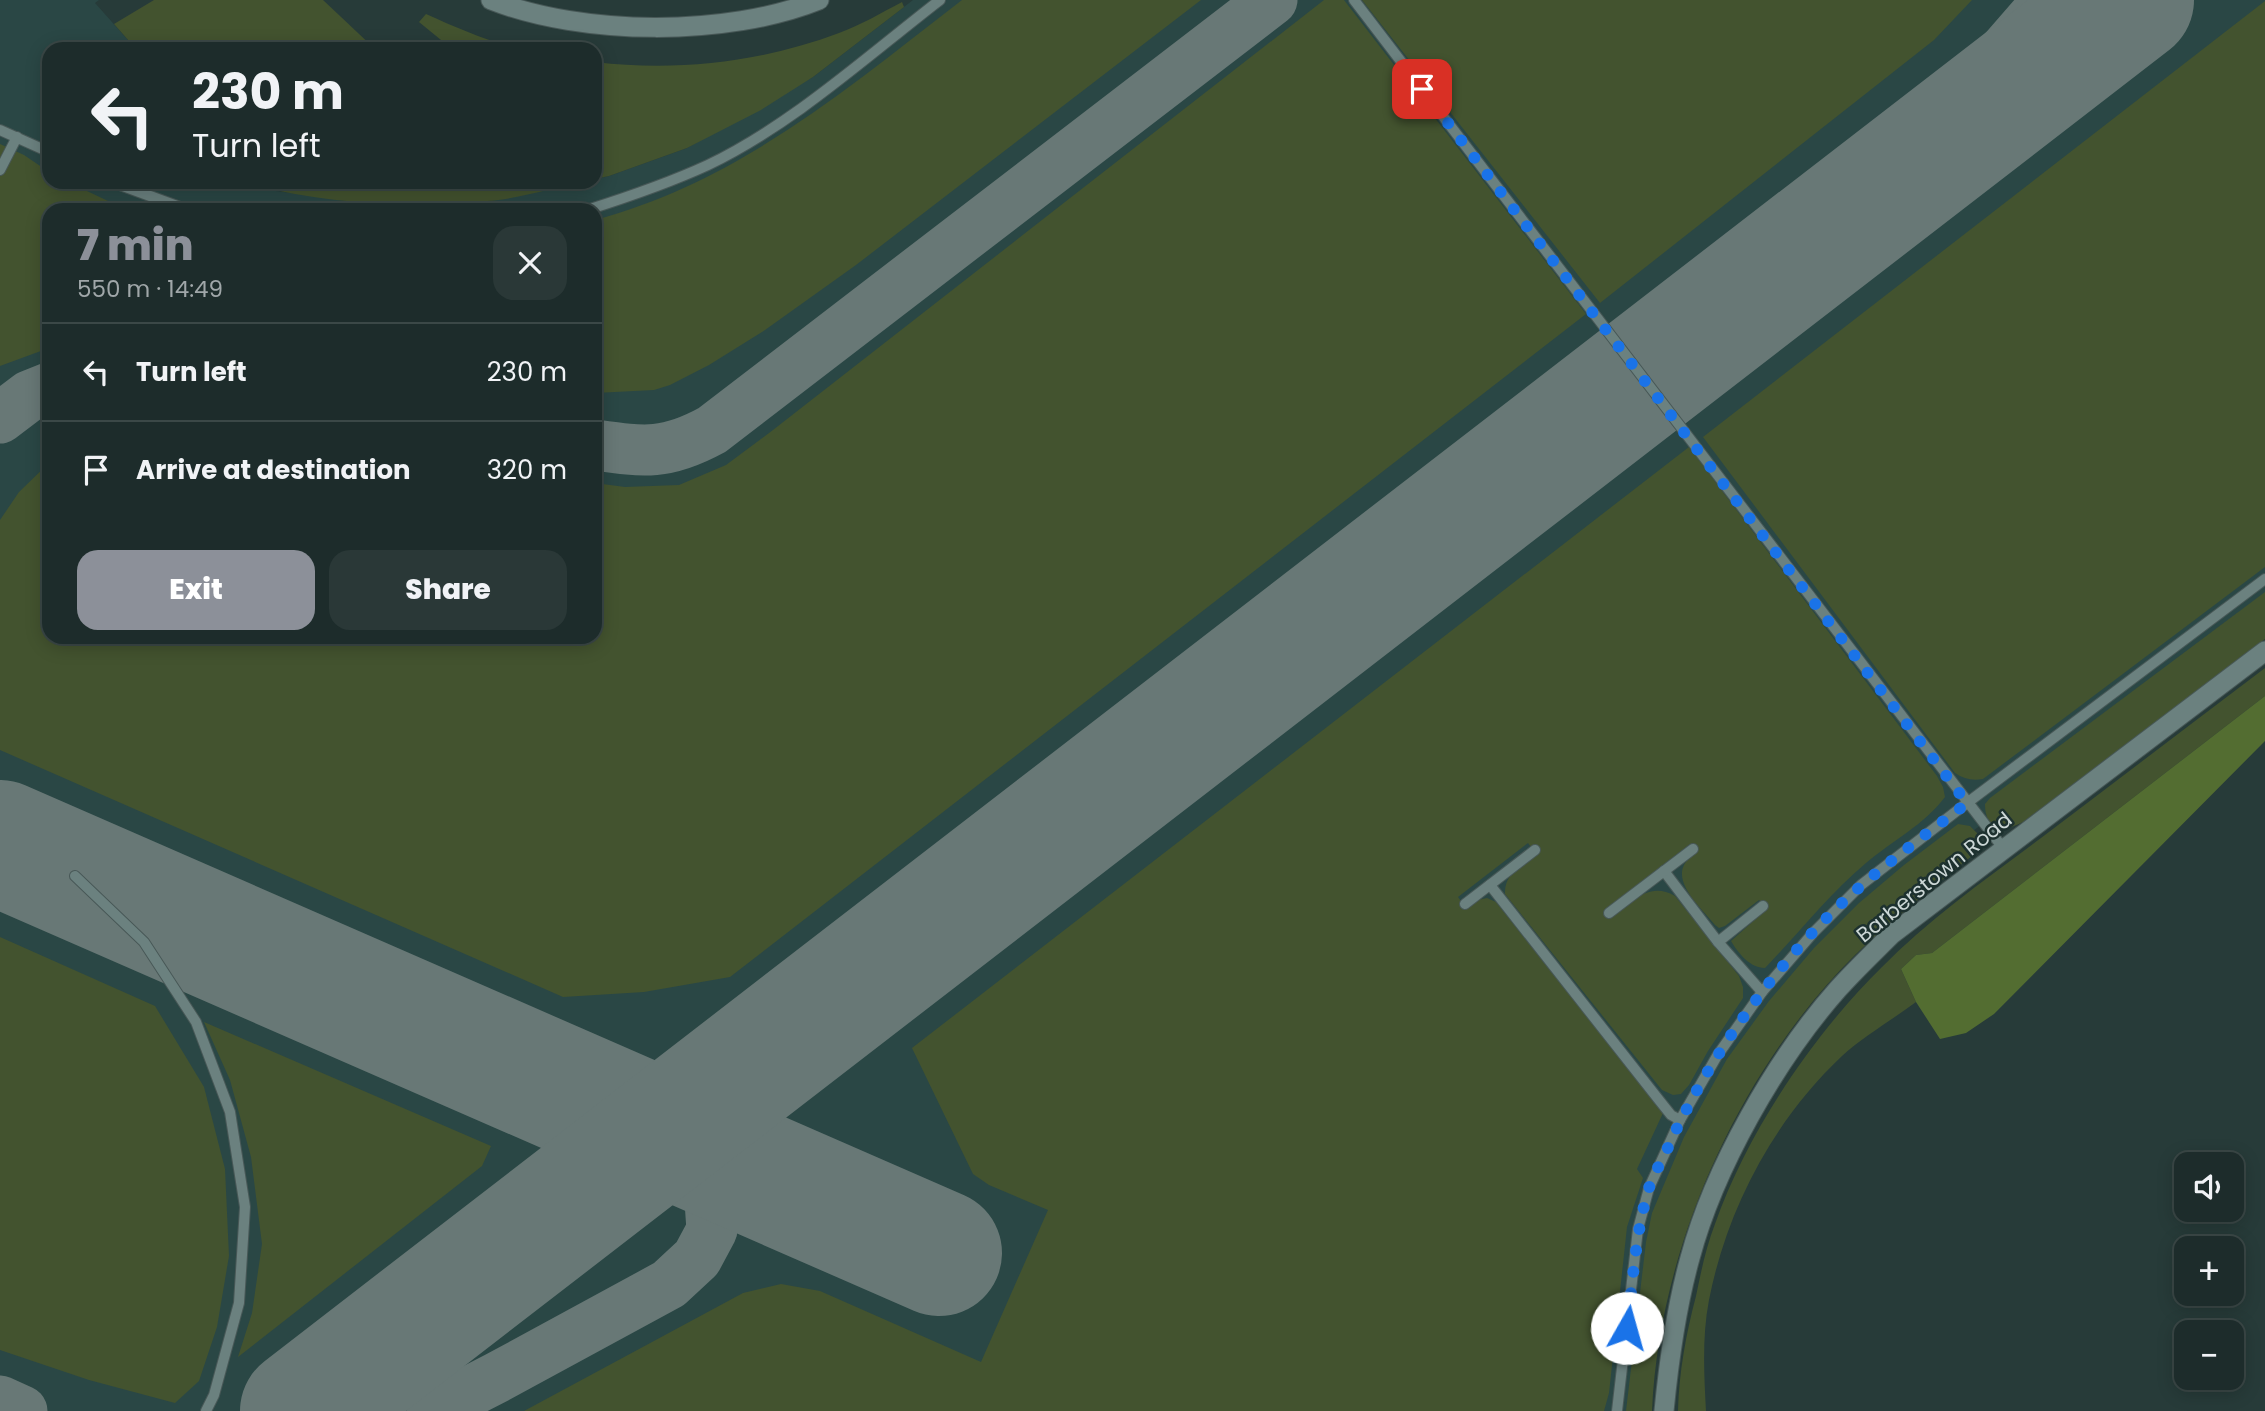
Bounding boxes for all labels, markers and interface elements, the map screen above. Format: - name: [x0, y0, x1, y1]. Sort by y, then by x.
- text: 230 m: [192, 58, 344, 126]
- pin: [1392, 59, 1452, 119]
- icon: left: [77, 70, 168, 161]
- icon: arrive: [1403, 70, 1441, 108]
- text: Turn left: [192, 123, 321, 168]
- text: 7 min: [77, 216, 194, 275]
- button: close: [493, 226, 567, 300]
- text: 550 m · 14:49: [77, 273, 223, 305]
- icon: left: [77, 353, 115, 391]
- text: Turn left: [136, 354, 247, 390]
- text: 230 m: [487, 354, 567, 390]
- icon: arrive: [77, 451, 115, 489]
- text: Arrive at destination: [136, 452, 411, 488]
- text: 320 m: [487, 452, 567, 488]
- button: Exit: [77, 550, 315, 630]
- button: Share: [329, 550, 567, 630]
- street label: Barberstown Road: [1850, 805, 2018, 949]
- map controls: [2174, 1152, 2244, 1390]
- button: sound: [2174, 1152, 2244, 1222]
- button: +: [2174, 1236, 2244, 1306]
- position arrow: [1590, 1291, 1664, 1365]
- button: −: [2174, 1320, 2244, 1390]

